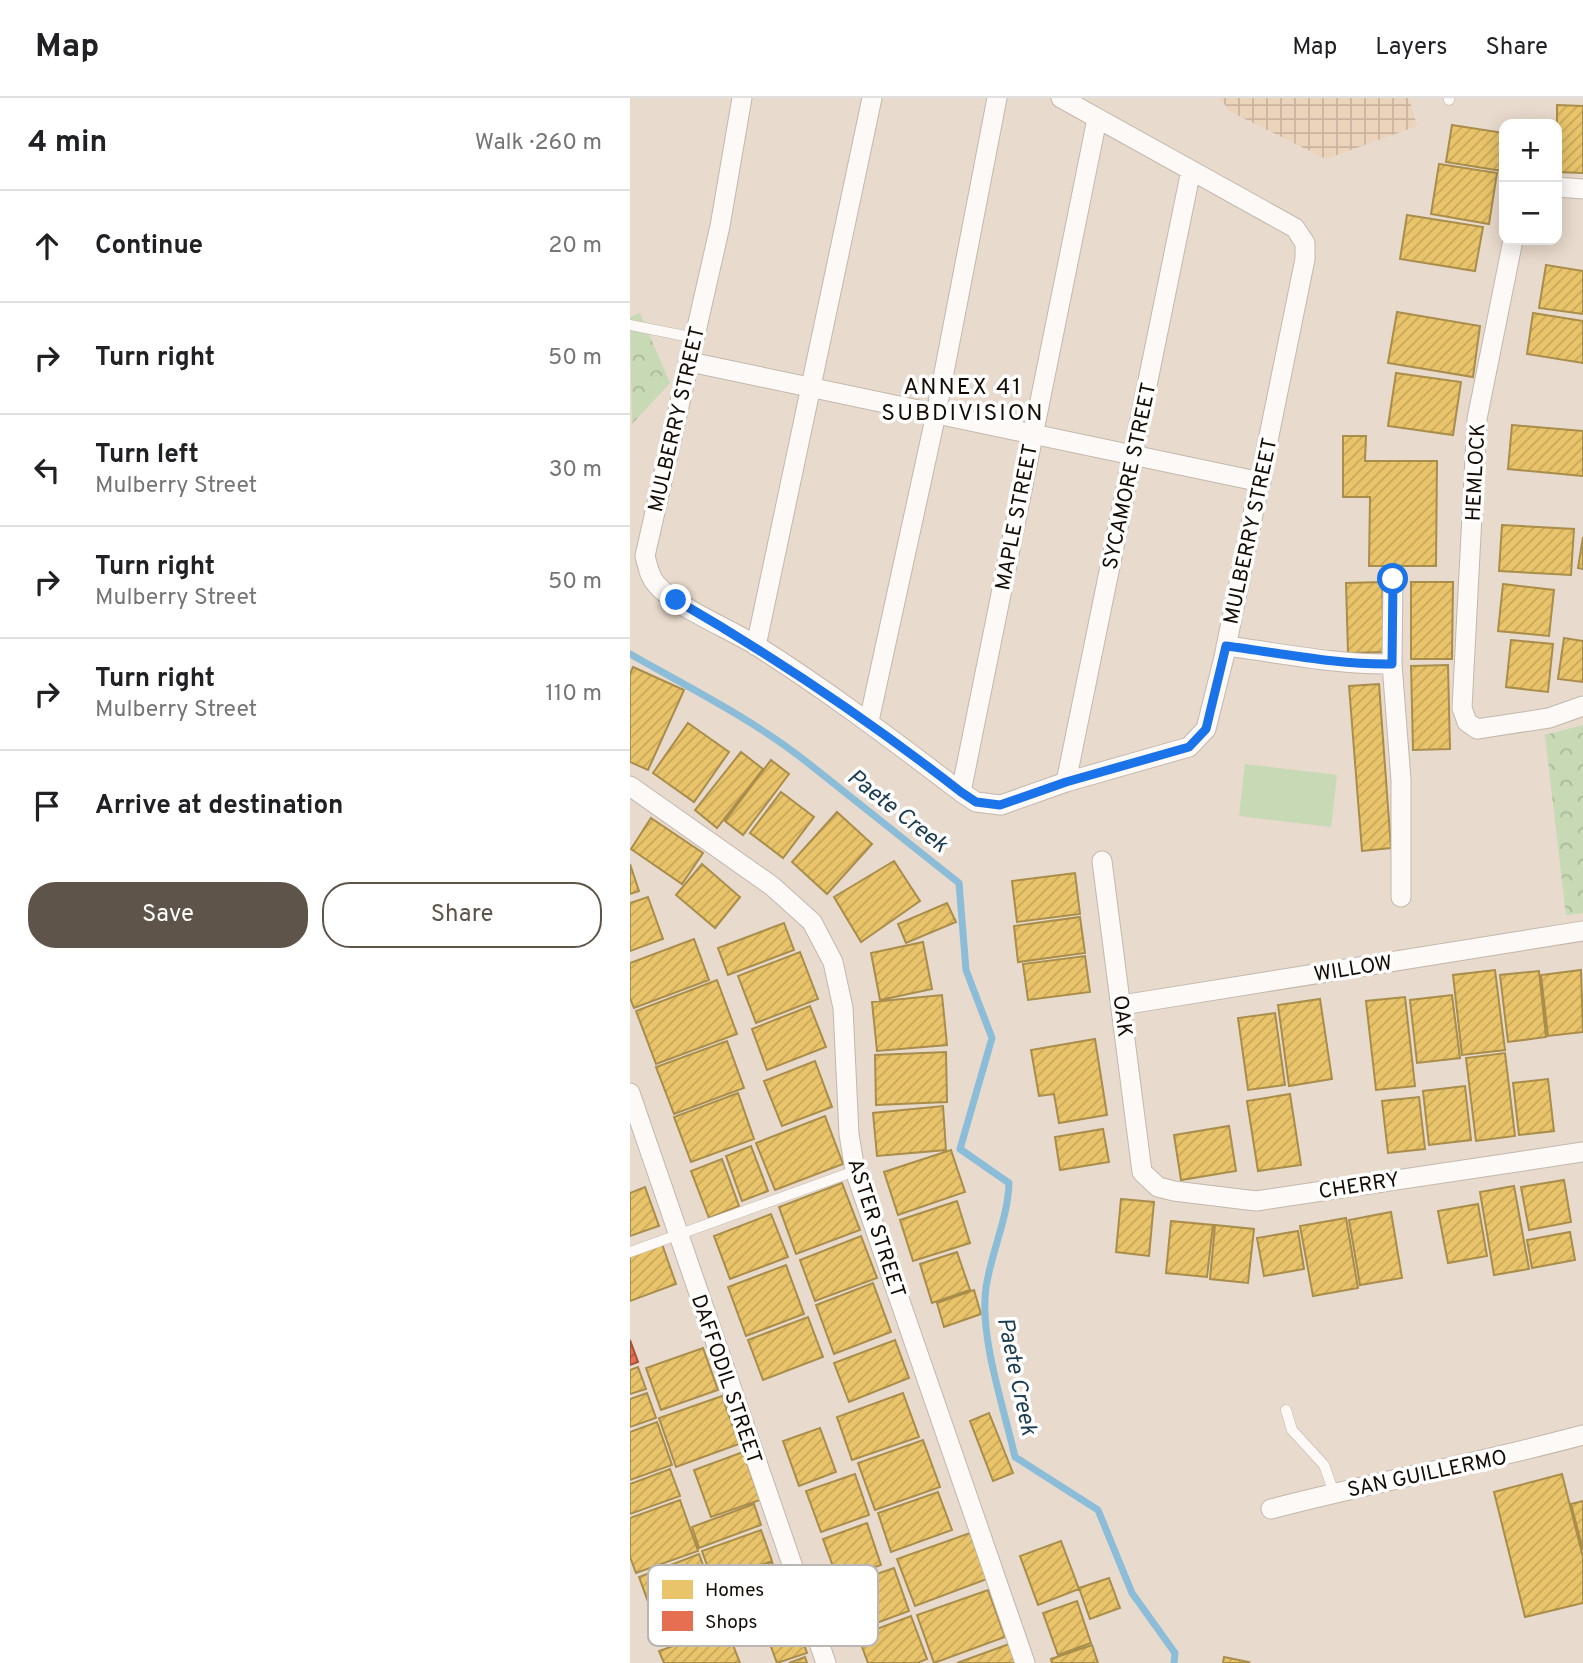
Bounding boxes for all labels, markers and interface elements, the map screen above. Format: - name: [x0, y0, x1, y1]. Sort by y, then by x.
- text: Map: [35, 27, 99, 69]
- text: Map: [1292, 33, 1337, 63]
- text: Layers: [1375, 33, 1447, 63]
- text: Share: [1485, 33, 1548, 63]
- map controls: [1499, 119, 1562, 245]
- button: +: [1499, 119, 1562, 182]
- text: 4 min: [28, 125, 107, 162]
- text: Walk · 260 m: [475, 129, 602, 158]
- button: −: [1499, 182, 1562, 245]
- icon: ahead: [28, 227, 66, 265]
- text: Continue: [95, 230, 203, 263]
- text: 20 m: [548, 232, 602, 261]
- street label: MULBERRY STREET: [643, 324, 712, 515]
- icon: right: [28, 339, 66, 377]
- text: Turn right: [95, 342, 215, 375]
- text: 50 m: [548, 344, 602, 373]
- district label: ANNEX 41 SUBDIVISION: [881, 374, 1045, 429]
- street label: SYCAMORE STREET: [1097, 380, 1163, 572]
- street label: HEMLOCK: [1460, 422, 1493, 522]
- street label: MULBERRY STREET: [1219, 436, 1284, 627]
- text: Turn left: [95, 439, 199, 472]
- street label: MAPLE STREET: [990, 442, 1045, 593]
- icon: left: [28, 451, 66, 489]
- text: 30 m: [549, 456, 602, 485]
- text: Mulberry Street: [95, 472, 257, 501]
- text: Turn right: [95, 551, 215, 584]
- icon: right: [28, 563, 66, 601]
- route start: [1377, 563, 1408, 594]
- text: 50 m: [548, 568, 602, 597]
- text: Mulberry Street: [95, 584, 257, 613]
- route end: [660, 584, 691, 615]
- text: Turn right: [95, 663, 215, 696]
- icon: right: [28, 675, 66, 713]
- text: 110 m: [545, 680, 602, 709]
- text: Mulberry Street: [95, 696, 257, 725]
- water label: Paete Creek: [840, 764, 953, 861]
- icon: arrive: [28, 787, 66, 825]
- text: Arrive at destination: [95, 790, 343, 823]
- button: Save: [28, 882, 308, 948]
- button: Share: [322, 882, 602, 948]
- street label: WILLOW: [1312, 950, 1394, 989]
- street label: OAK: [1106, 994, 1137, 1039]
- street label: ASTER STREET: [840, 1155, 911, 1302]
- street label: CHERRY: [1317, 1167, 1402, 1206]
- street label: DAFFODIL STREET: [684, 1291, 767, 1468]
- water label: Paete Creek: [989, 1315, 1042, 1439]
- street label: SAN GUILLERMO: [1345, 1444, 1510, 1505]
- legend: [648, 1565, 878, 1646]
- text: Homes: [705, 1579, 764, 1603]
- text: Shops: [705, 1611, 757, 1635]

